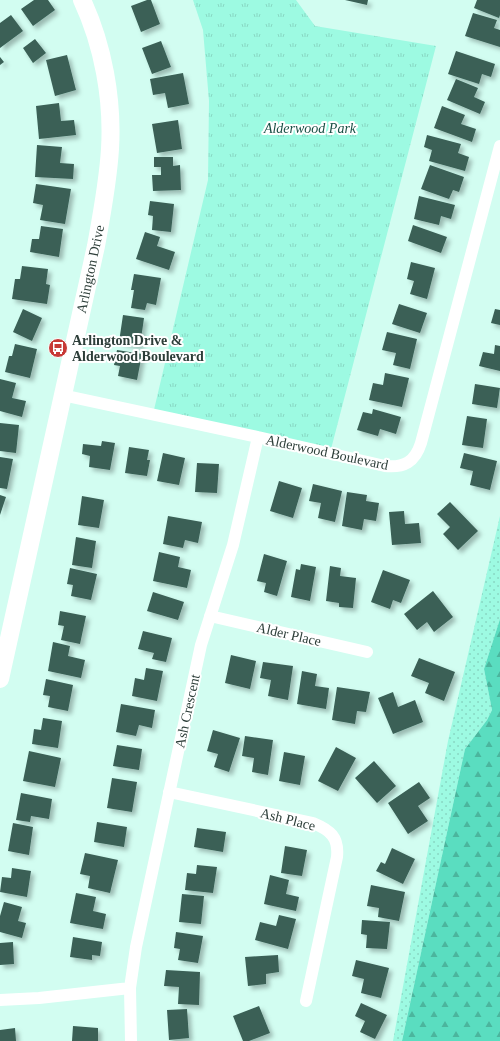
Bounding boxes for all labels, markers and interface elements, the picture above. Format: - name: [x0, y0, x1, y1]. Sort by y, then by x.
- park label: Alderwood Park: [263, 121, 357, 136]
- street label: Arlington Drive: [74, 224, 107, 315]
- place label: Arlington Drive & Alderwood Boulevard: [72, 333, 204, 364]
- bus stop icon: Arlington Drive & Alderwood Boulevard: [47, 337, 69, 359]
- street label: Alderwood Boulevard: [264, 432, 389, 473]
- street label: Alder Place: [255, 620, 323, 649]
- street label: Ash Crescent: [172, 673, 203, 749]
- street label: Ash Place: [259, 805, 317, 834]

